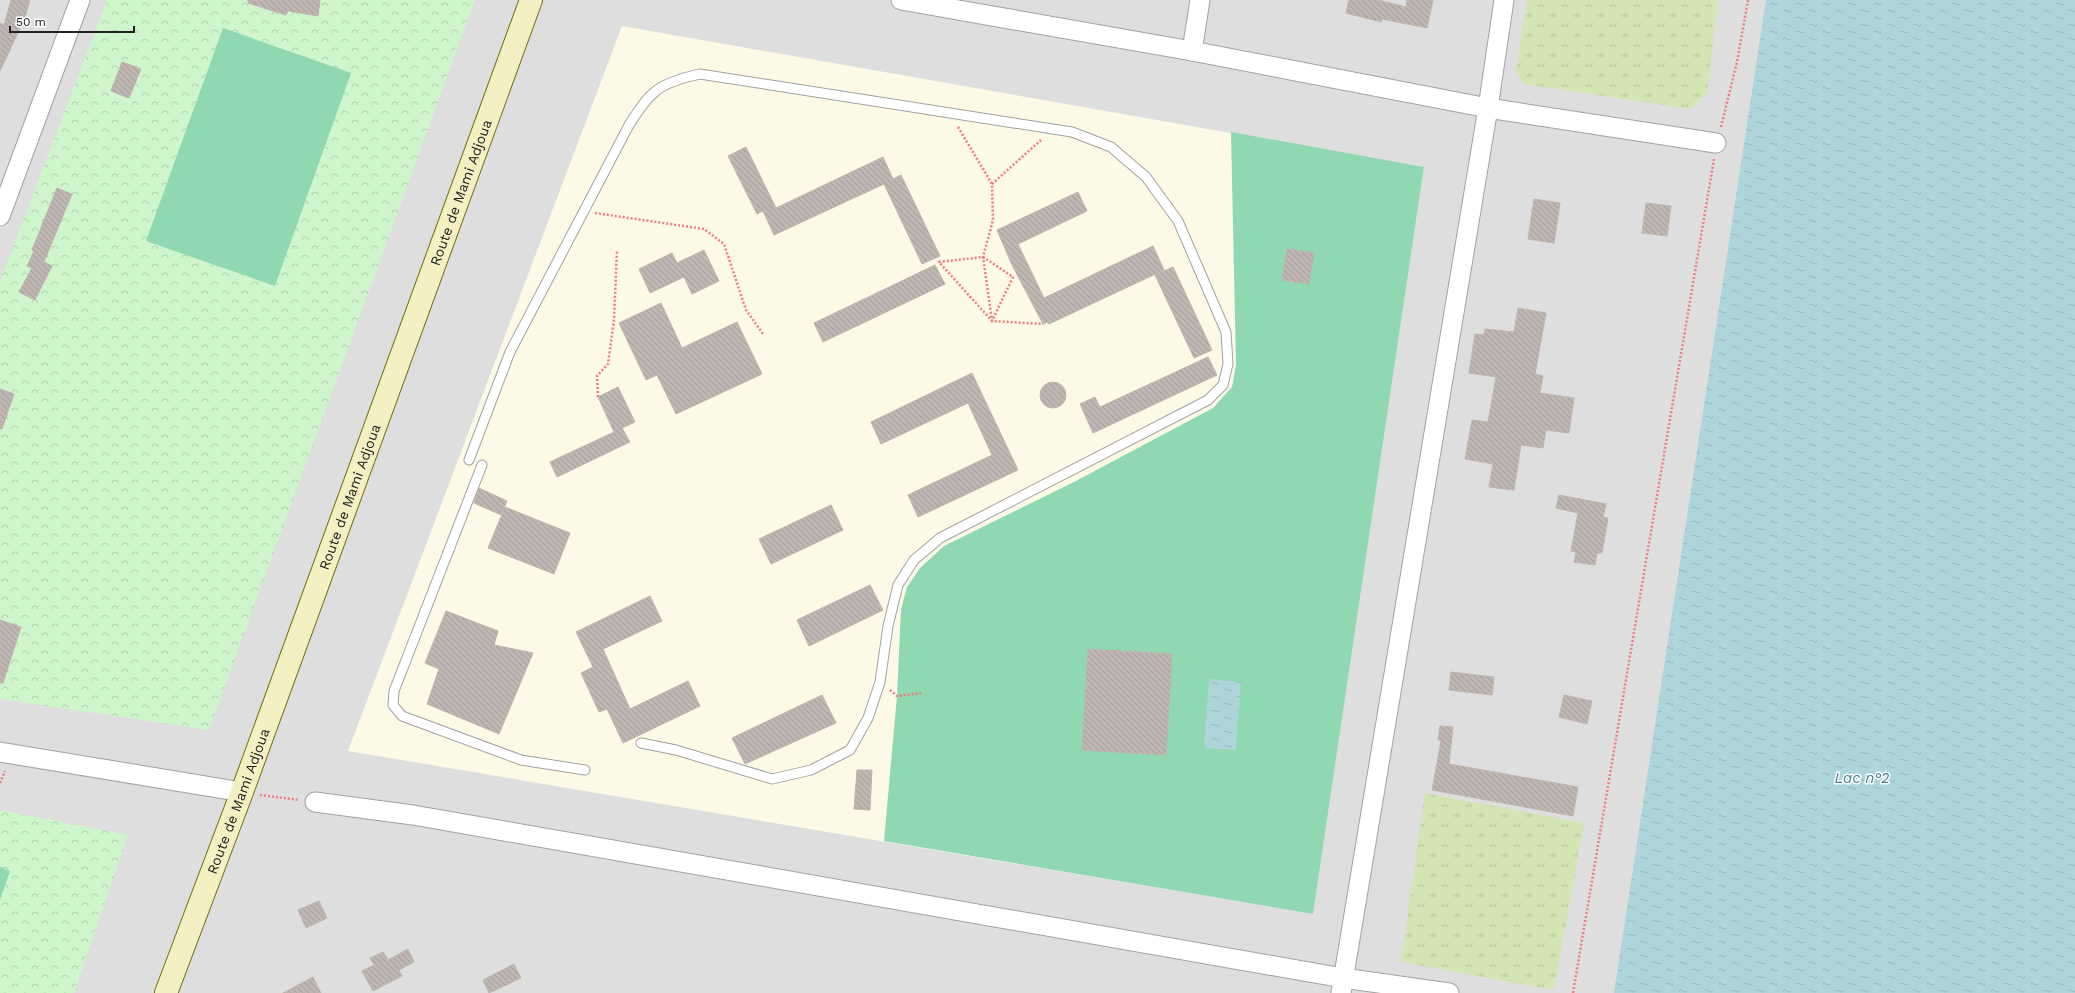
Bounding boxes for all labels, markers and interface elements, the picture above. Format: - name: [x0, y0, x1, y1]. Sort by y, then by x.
- scale bar: [10, 8, 134, 34]
- text: 50 m: [16, 15, 46, 29]
- street label: Route de Mami Adjoua: [427, 117, 495, 268]
- street label: Route de Mami Adjoua: [316, 422, 384, 572]
- street label: Route de Mami Adjoua: [204, 726, 273, 876]
- water label: Lac n°2: [1835, 769, 1889, 787]

